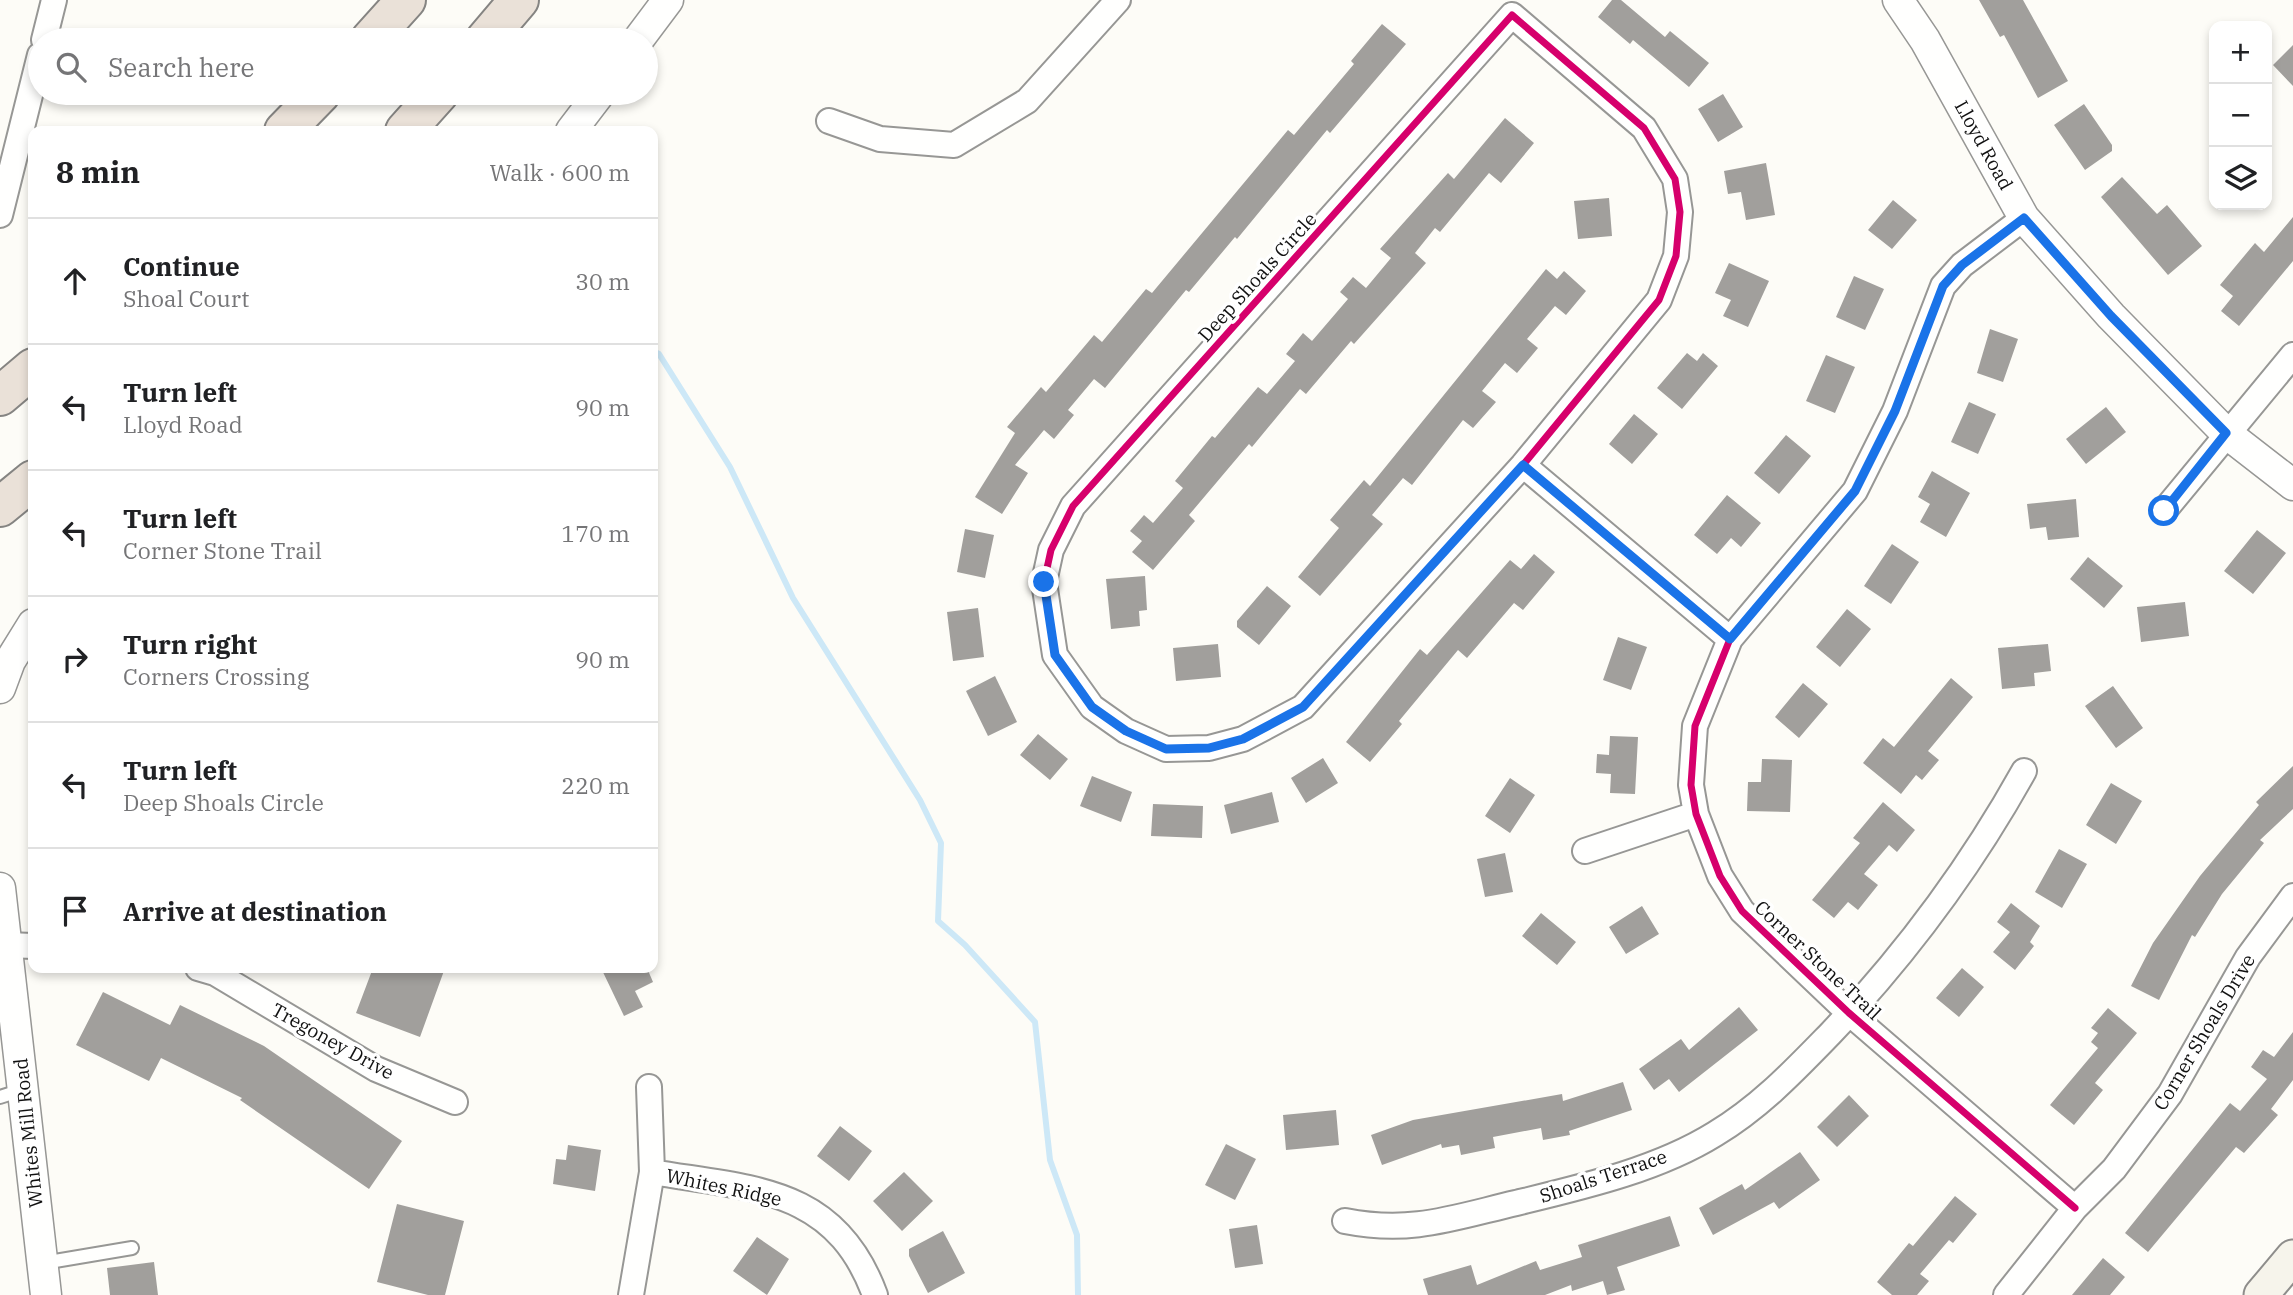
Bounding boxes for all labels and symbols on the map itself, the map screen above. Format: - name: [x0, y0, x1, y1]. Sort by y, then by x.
- street label: Lloyd Road: [1950, 96, 2018, 194]
- street label: Deep Shoals Circle: [1193, 207, 1321, 347]
- route start: [2148, 495, 2179, 526]
- route end: [1028, 566, 1059, 597]
- street label: Corner Stone Trail: [1750, 895, 1886, 1025]
- street label: Corner Shoals Drive: [2148, 949, 2260, 1115]
- street label: Tregoney Drive: [268, 997, 398, 1085]
- street label: Whites Mill Road: [8, 1057, 48, 1209]
- street label: Shoals Terrace: [1536, 1144, 1670, 1208]
- street label: Whites Ridge: [664, 1163, 784, 1211]

